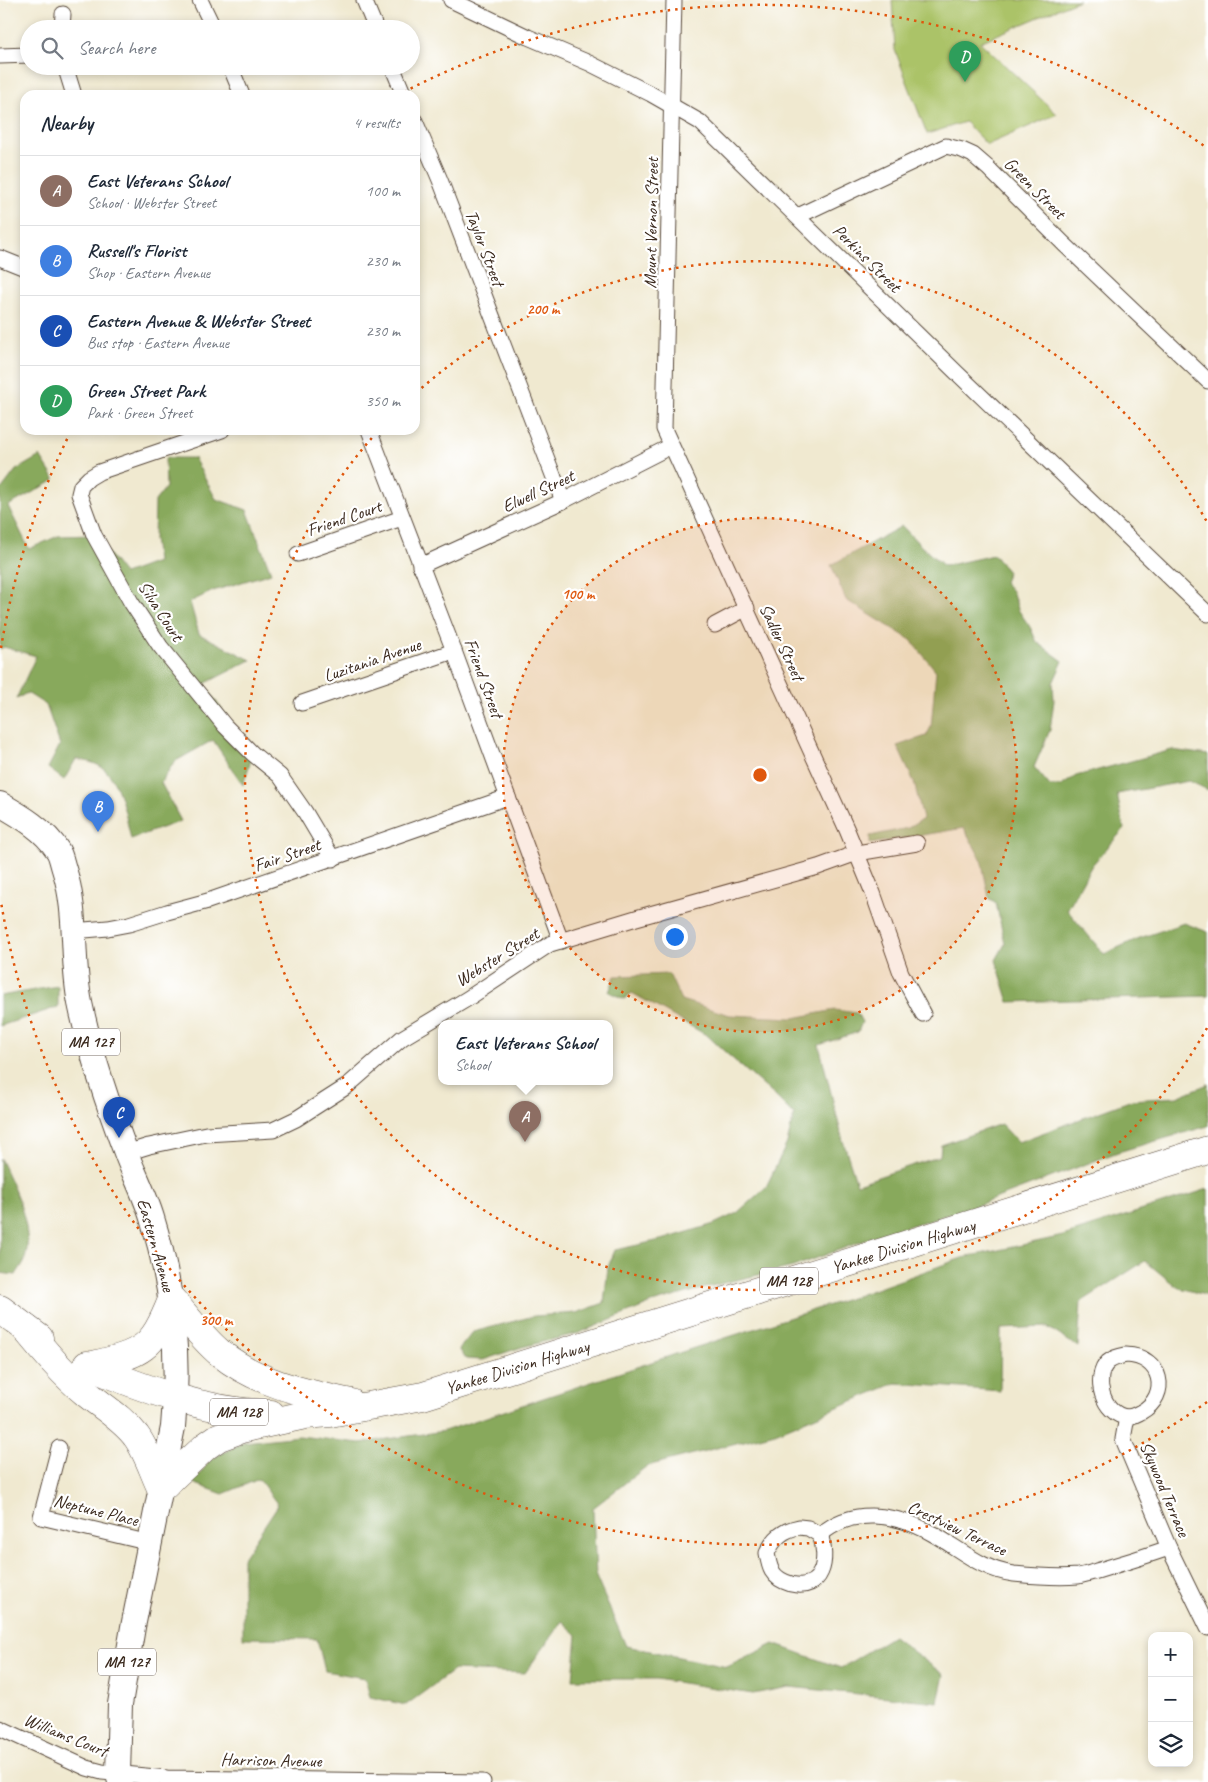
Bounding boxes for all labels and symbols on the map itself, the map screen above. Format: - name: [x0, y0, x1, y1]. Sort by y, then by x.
- pin: D: [949, 41, 981, 82]
- street label: Green Street: [1000, 153, 1072, 225]
- street label: Mount Vernon Street: [639, 155, 663, 289]
- street label: Taylor Street: [460, 207, 511, 292]
- street label: Perkins Street: [828, 219, 907, 298]
- text: 200 m: [527, 300, 561, 319]
- street label: Elwell Street: [498, 464, 579, 517]
- street label: Friend Court: [304, 494, 386, 541]
- street label: Silva Court: [133, 577, 190, 647]
- text: 100 m: [562, 585, 596, 604]
- street label: Sadler Street: [755, 600, 811, 687]
- street label: Luzitania Avenue: [321, 633, 424, 687]
- street label: Friend Street: [460, 635, 509, 723]
- centre of rings: [751, 766, 769, 784]
- pin: B: [82, 791, 114, 832]
- street label: Fair Street: [251, 833, 325, 877]
- street label: Webster Street: [451, 922, 545, 991]
- your location: [662, 924, 688, 950]
- road number: MA 127: [62, 1028, 120, 1056]
- pin: C: [103, 1097, 135, 1138]
- pin: A: [509, 1101, 541, 1142]
- street label: Eastern Avenue: [132, 1196, 180, 1295]
- street label: Yankee Division Highway: [828, 1213, 979, 1278]
- road number: MA 128: [760, 1268, 818, 1294]
- text: 300 m: [200, 1311, 234, 1330]
- street label: Yankee Division Highway: [442, 1334, 593, 1399]
- road number: MA 128: [210, 1398, 268, 1425]
- street label: Skywood Terrace: [1135, 1438, 1195, 1541]
- street label: Neptune Place: [52, 1489, 142, 1531]
- street label: Crestview Terrace: [904, 1496, 1011, 1561]
- road number: MA 127: [98, 1648, 156, 1675]
- street label: Williams Court: [21, 1708, 114, 1763]
- street label: Harrison Avenue: [220, 1748, 323, 1772]

